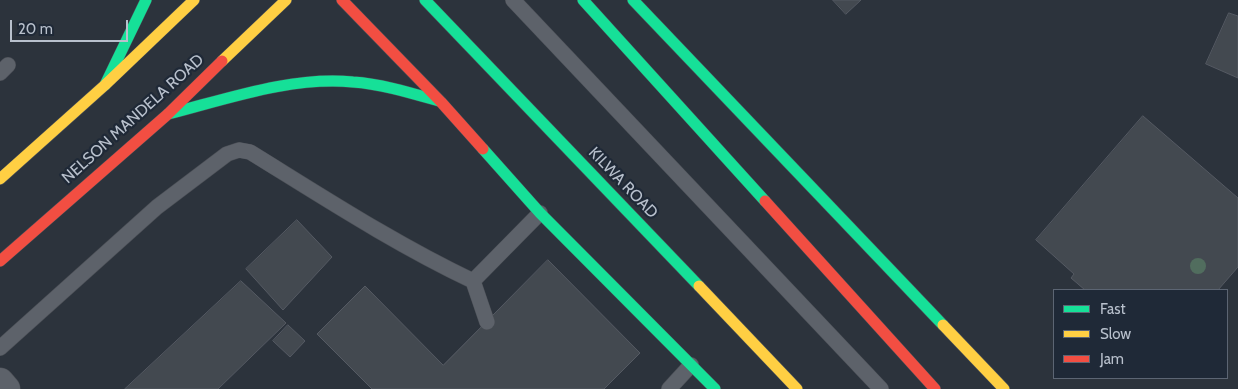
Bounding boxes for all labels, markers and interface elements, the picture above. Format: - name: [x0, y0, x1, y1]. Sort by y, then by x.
- scale bar: [12, 10, 130, 42]
- text: 20 m: [18, 20, 53, 38]
- street label: NELSON MANDELA ROAD: [58, 50, 208, 188]
- street label: KILWA ROAD: [584, 143, 662, 223]
- legend: [1053, 289, 1228, 379]
- text: Fast: [1100, 300, 1125, 318]
- text: Slow: [1100, 325, 1131, 343]
- text: Jam: [1100, 350, 1124, 368]

